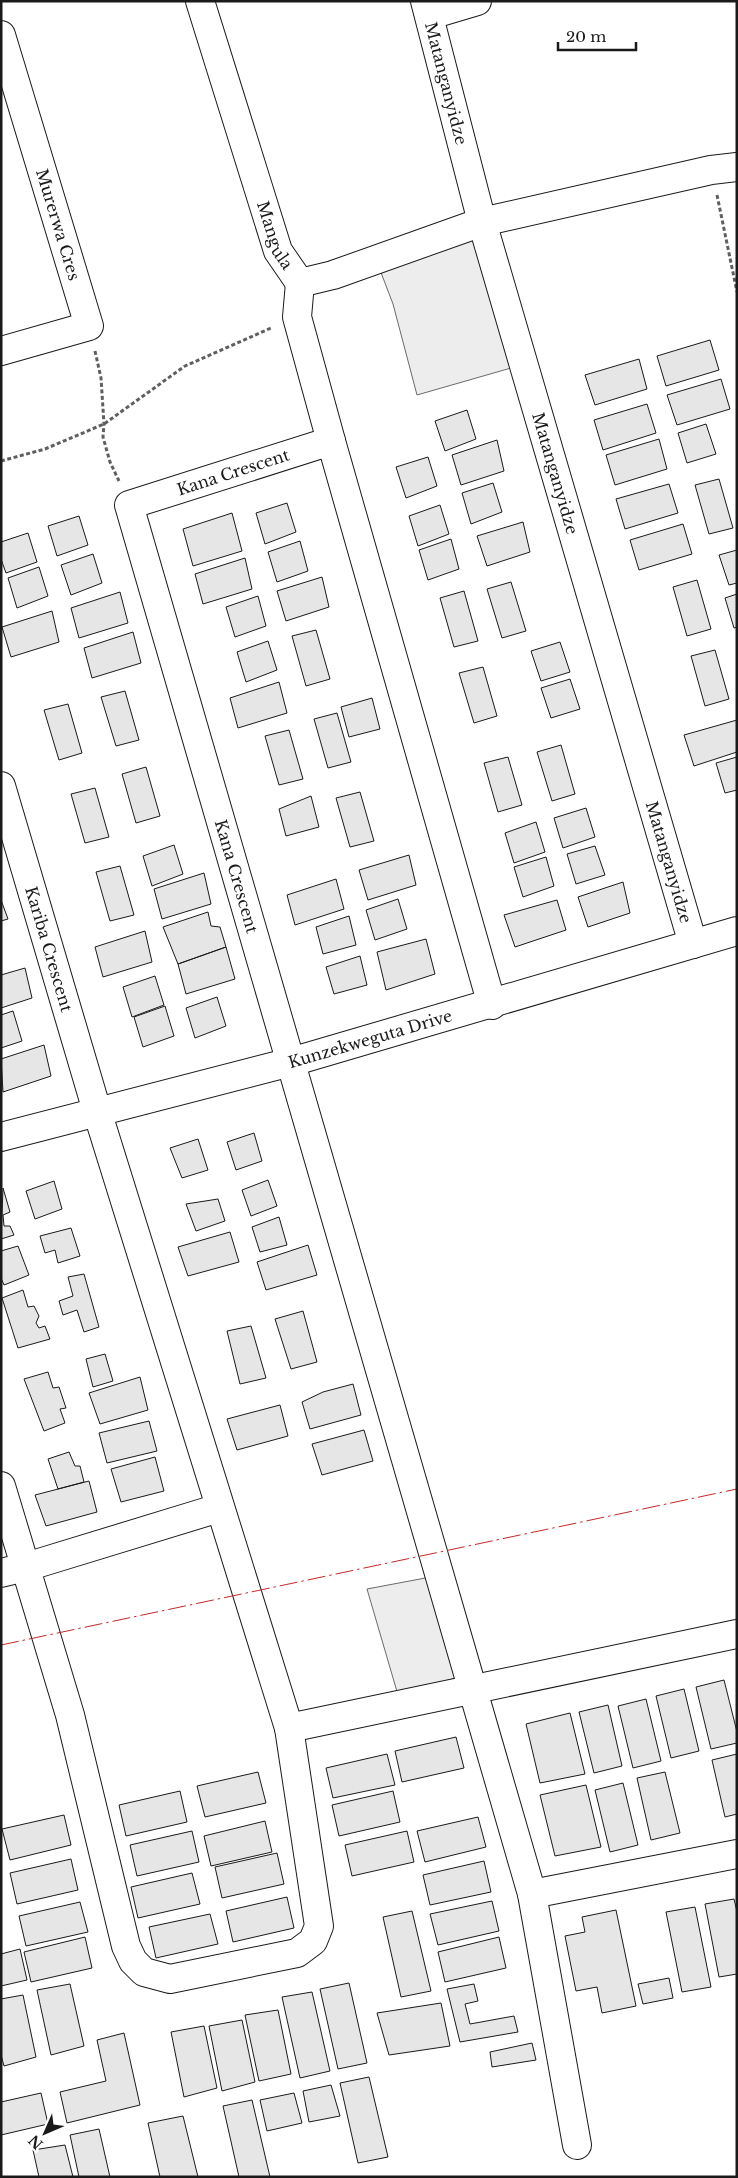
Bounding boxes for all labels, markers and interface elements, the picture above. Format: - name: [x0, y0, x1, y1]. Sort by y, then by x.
- street label: Matanganyidze: [421, 20, 472, 147]
- scale bar: [558, 20, 636, 52]
- text: 20 m: [566, 27, 606, 46]
- street label: Murerwa Cres: [32, 166, 85, 283]
- street label: Mangula: [253, 199, 298, 273]
- street label: Matanganyidze: [528, 410, 583, 537]
- street label: Kana Crescent: [174, 444, 292, 500]
- street label: Matanganyidze: [642, 799, 696, 925]
- street label: Kana Crescent: [211, 817, 263, 935]
- street label: Kariba Crescent: [21, 884, 77, 1014]
- street label: Kunzekweguta Drive: [286, 1005, 455, 1072]
- north arrow: [20, 2108, 70, 2158]
- text: N: [25, 2131, 47, 2153]

